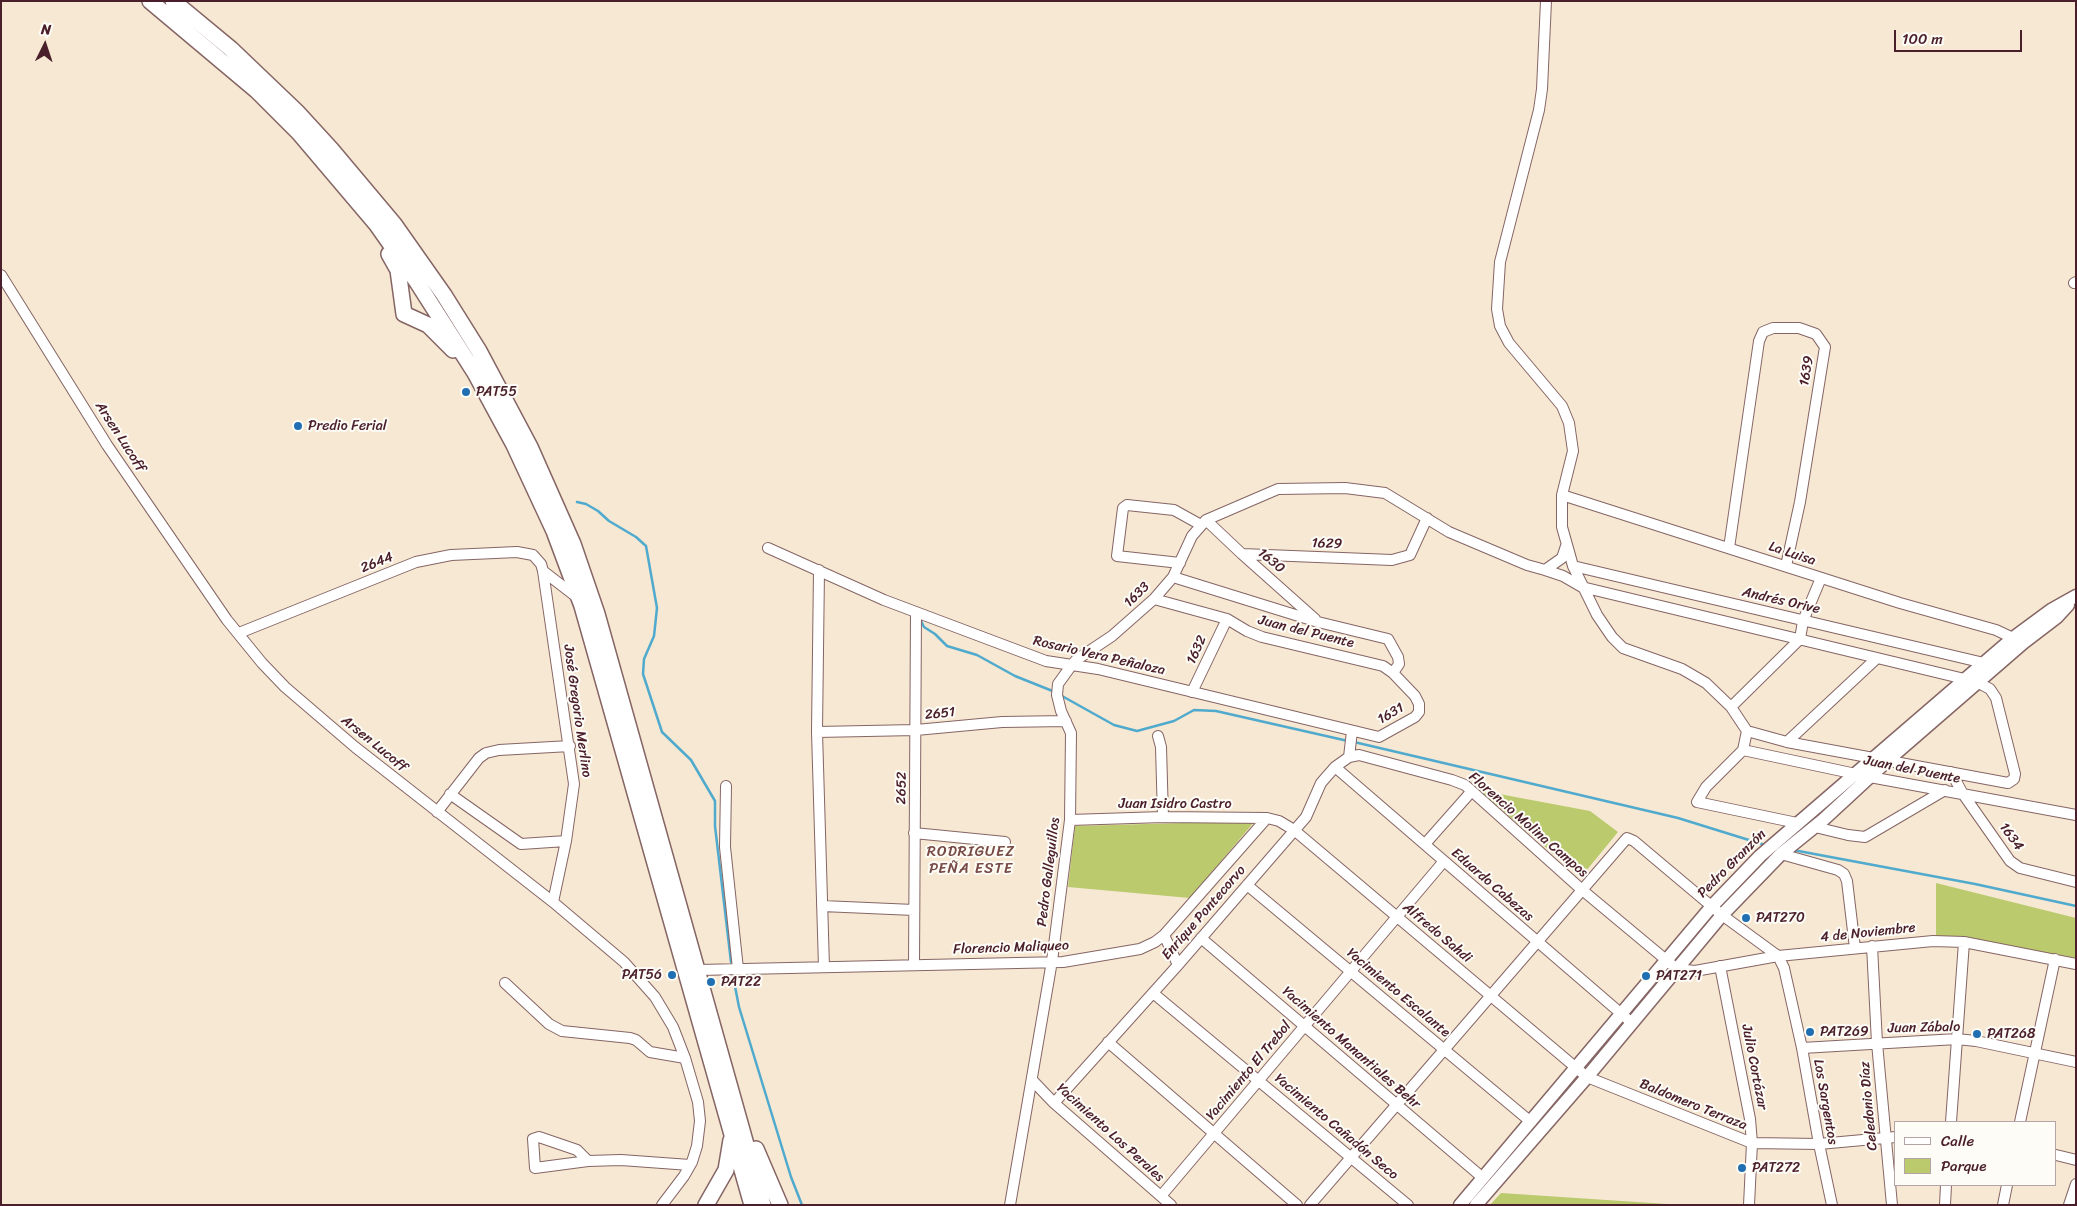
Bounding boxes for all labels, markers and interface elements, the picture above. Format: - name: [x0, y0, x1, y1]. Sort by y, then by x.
- text: N: [40, 17, 52, 42]
- north arrow: [20, 20, 70, 70]
- scale bar: [1897, 20, 2024, 52]
- text: 100 m: [1902, 26, 1943, 52]
- street label: 1639: [1796, 355, 1818, 387]
- place label: PAT55: [476, 384, 517, 400]
- marker: PAT55: [460, 386, 472, 398]
- street label: Arsen Lucoff: [91, 399, 149, 475]
- place label: Predio Ferial: [308, 418, 387, 434]
- marker: Predio Ferial: [292, 420, 304, 432]
- street label: 1629: [1311, 535, 1343, 553]
- street label: La Luisa: [1766, 539, 1818, 569]
- street label: 1630: [1254, 545, 1288, 577]
- street label: 2644: [358, 549, 396, 577]
- street label: 1633: [1121, 579, 1153, 611]
- street label: Andrés Orive: [1740, 584, 1822, 618]
- street label: Juan del Puente: [1256, 612, 1356, 652]
- street label: Rosario Vera Peñaloza: [1031, 633, 1167, 679]
- street label: 1632: [1183, 633, 1211, 667]
- street label: José Gregorio Merlino: [559, 644, 595, 778]
- street label: 1631: [1375, 700, 1407, 728]
- street label: 2651: [924, 704, 956, 724]
- street label: Arsen Lucoff: [338, 712, 410, 776]
- street label: Juan del Puente: [1862, 752, 1962, 788]
- street label: Florencio Molina Campos: [1465, 769, 1591, 881]
- street label: 2652: [893, 772, 911, 804]
- street label: Juan Isidro Castro: [1118, 796, 1232, 812]
- street label: Pedro Galleguillos: [1034, 817, 1064, 927]
- street label: 1634: [1995, 820, 2027, 854]
- street label: Pedro Granzón: [1694, 826, 1770, 902]
- district label: RODRIGUEZ PEÑA ESTE: [927, 843, 1015, 878]
- street label: Eduardo Cabezas: [1447, 845, 1537, 925]
- street label: Enrique Pontecorvo: [1159, 862, 1249, 964]
- street label: Alfredo Sahdi: [1399, 899, 1475, 967]
- place label: PAT270: [1756, 910, 1805, 926]
- marker: PAT270: [1740, 912, 1752, 924]
- street label: 4 de Noviembre: [1820, 920, 1916, 946]
- street label: Florencio Maliqueo: [953, 938, 1069, 958]
- street label: Yacimiento Escalante: [1343, 945, 1453, 1041]
- place label: PAT56: [622, 967, 662, 983]
- place label: PAT271: [1656, 968, 1702, 984]
- marker: PAT56: [666, 969, 678, 981]
- marker: PAT271: [1640, 970, 1652, 982]
- place label: PAT22: [721, 974, 761, 990]
- marker: PAT22: [705, 976, 717, 988]
- street label: Yacimiento Manantiales Behr: [1278, 983, 1424, 1113]
- street label: Yacimiento El Trebol: [1203, 1018, 1295, 1124]
- street label: Juan Zábalo: [1887, 1019, 1961, 1037]
- street label: Julio Cortázar: [1737, 1023, 1771, 1111]
- place label: PAT269: [1820, 1024, 1868, 1040]
- marker: PAT269: [1804, 1026, 1816, 1038]
- place label: PAT268: [1987, 1026, 2035, 1042]
- marker: PAT268: [1971, 1028, 1983, 1040]
- street label: Los Sargentos: [1809, 1058, 1841, 1146]
- street label: Celedonio Díaz: [1857, 1061, 1881, 1151]
- street label: Yacimiento Cañadón Seco: [1271, 1070, 1401, 1184]
- street label: Baldomero Terraza: [1637, 1076, 1749, 1134]
- street label: Yacimiento Los Perales: [1053, 1080, 1167, 1186]
- legend: [1894, 1121, 2057, 1186]
- text: Calle: [1941, 1128, 1974, 1154]
- text: Parque: [1941, 1153, 1986, 1179]
- place label: PAT272: [1752, 1160, 1800, 1176]
- marker: PAT272: [1736, 1162, 1748, 1174]

